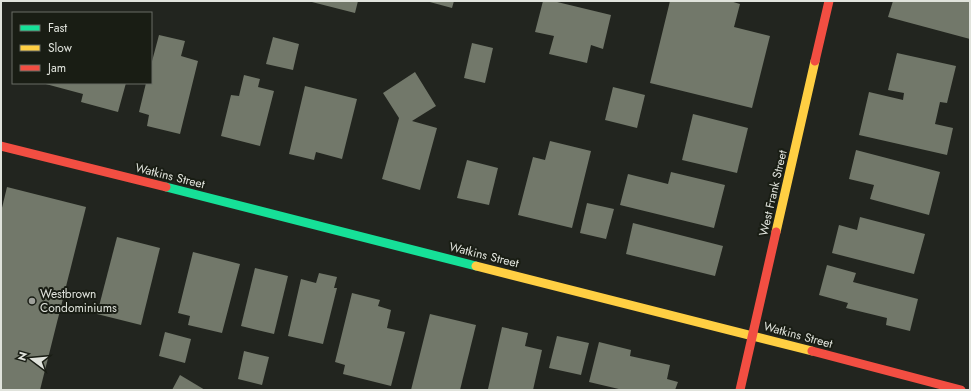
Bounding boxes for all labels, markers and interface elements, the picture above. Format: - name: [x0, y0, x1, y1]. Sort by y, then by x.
- legend: [12, 12, 152, 84]
- text: Fast: [48, 19, 67, 37]
- text: Slow: [48, 39, 73, 57]
- text: Jam: [46, 59, 66, 77]
- street label: West Frank Street: [754, 148, 792, 238]
- street label: Watkins Street: [133, 159, 207, 193]
- street label: Watkins Street: [447, 238, 521, 272]
- place label: Westbrown Condominiums: [40, 285, 117, 317]
- marker: Westbrown Condominiums: [27, 296, 37, 306]
- street label: Watkins Street: [761, 317, 835, 353]
- north arrow: [12, 339, 52, 379]
- text: N: [13, 350, 31, 363]

